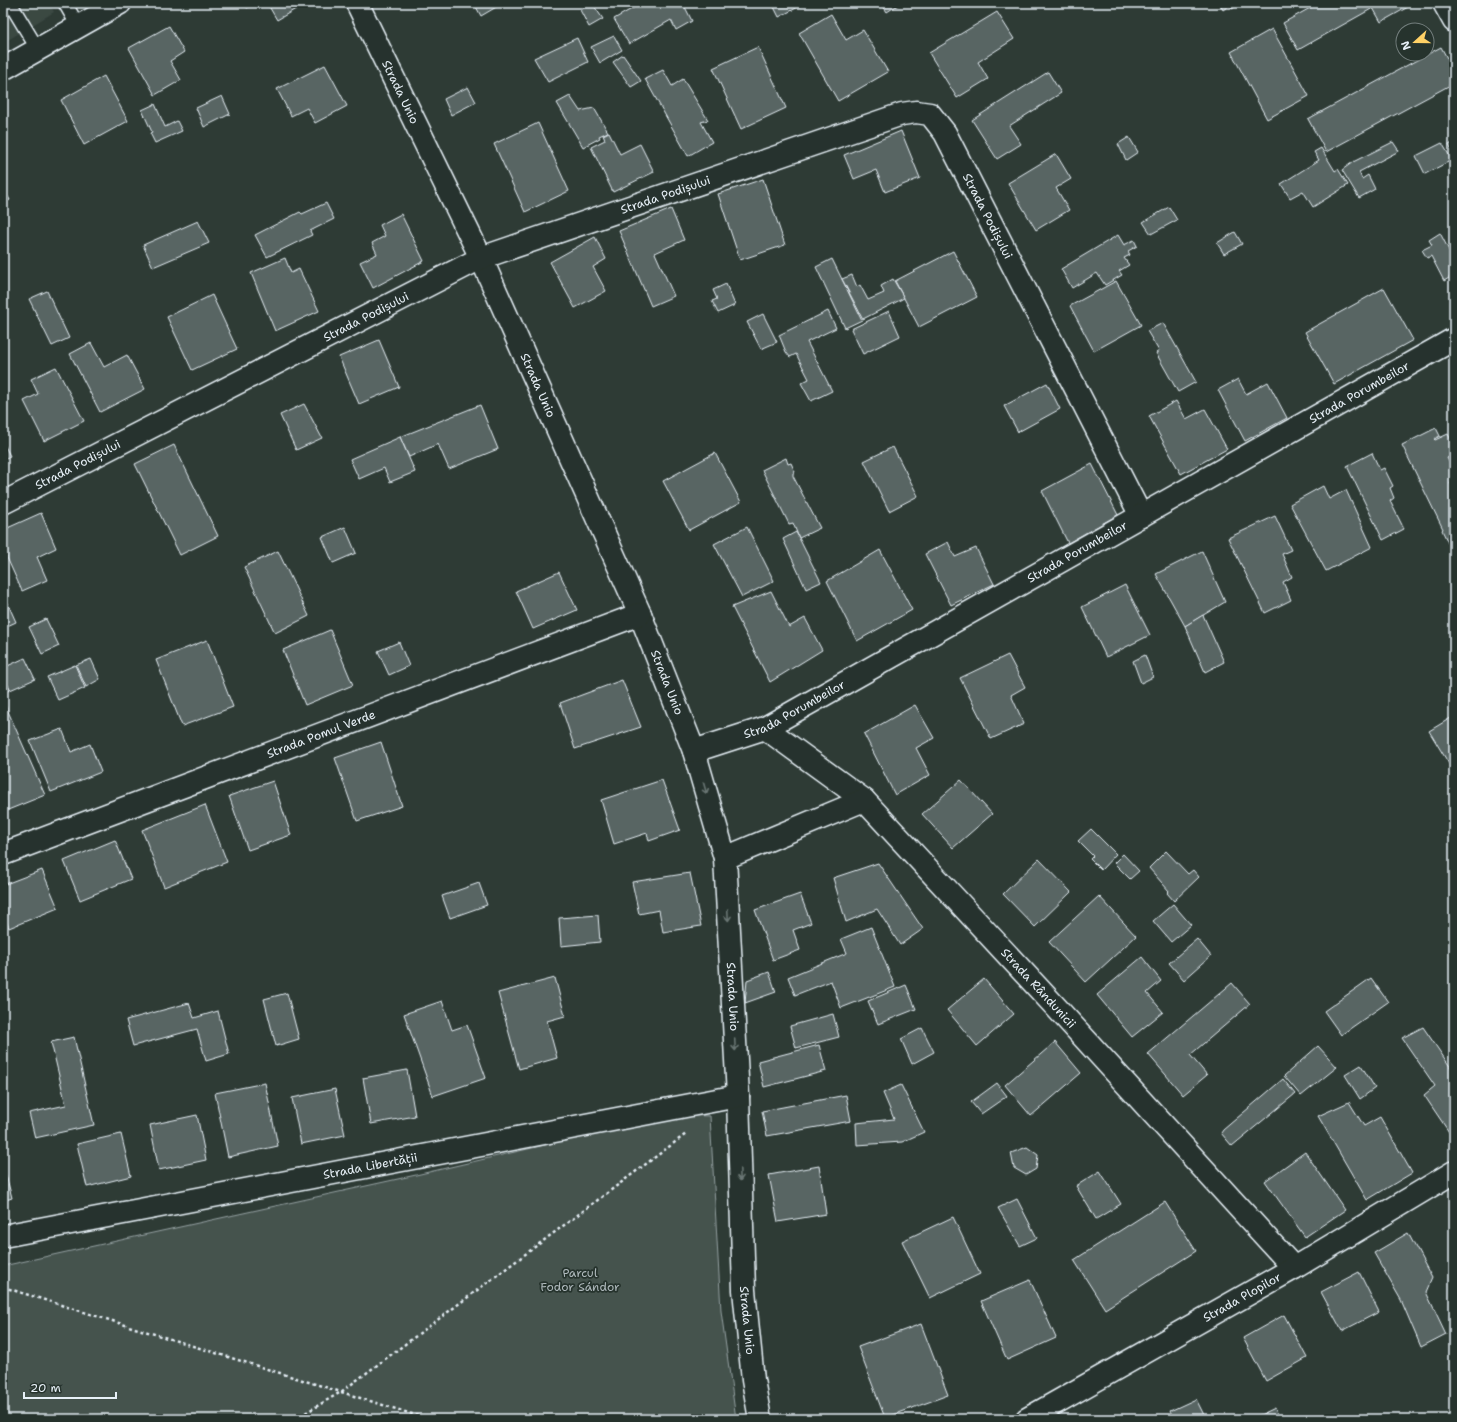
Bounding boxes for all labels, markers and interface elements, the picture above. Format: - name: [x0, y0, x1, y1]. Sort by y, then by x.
- north arrow: [1395, 22, 1435, 62]
- text: N: [1397, 38, 1415, 52]
- street label: Strada Unio: [378, 58, 423, 126]
- street label: Strada Podișului: [959, 171, 1016, 262]
- street label: Strada Podișului: [618, 172, 712, 218]
- street label: Strada Podișului: [321, 288, 412, 345]
- street label: Strada Unio: [517, 351, 559, 420]
- street label: Strada Porumbeilor: [1306, 358, 1412, 427]
- street label: Strada Podișului: [32, 436, 123, 493]
- street label: Strada Porumbeilor: [1024, 517, 1130, 586]
- street label: Strada Unio: [647, 648, 687, 717]
- street label: Strada Porumbeilor: [742, 676, 848, 742]
- street label: Strada Pomul Verde: [264, 706, 378, 762]
- one-way arrow: [702, 781, 709, 794]
- one-way arrow: [725, 908, 732, 921]
- street label: Strada Rândunicii: [997, 945, 1079, 1032]
- street label: Strada Unio: [723, 962, 742, 1031]
- one-way arrow: [732, 1038, 739, 1051]
- street label: Strada Libertății: [322, 1149, 419, 1183]
- one-way arrow: [737, 1168, 744, 1181]
- park label: Parcul Fodor Sándor: [540, 1265, 620, 1295]
- street label: Strada Plopilor: [1200, 1269, 1284, 1326]
- street label: Strada Unio: [736, 1286, 758, 1355]
- scale bar: [24, 1374, 116, 1400]
- text: 20 m: [30, 1380, 61, 1396]

